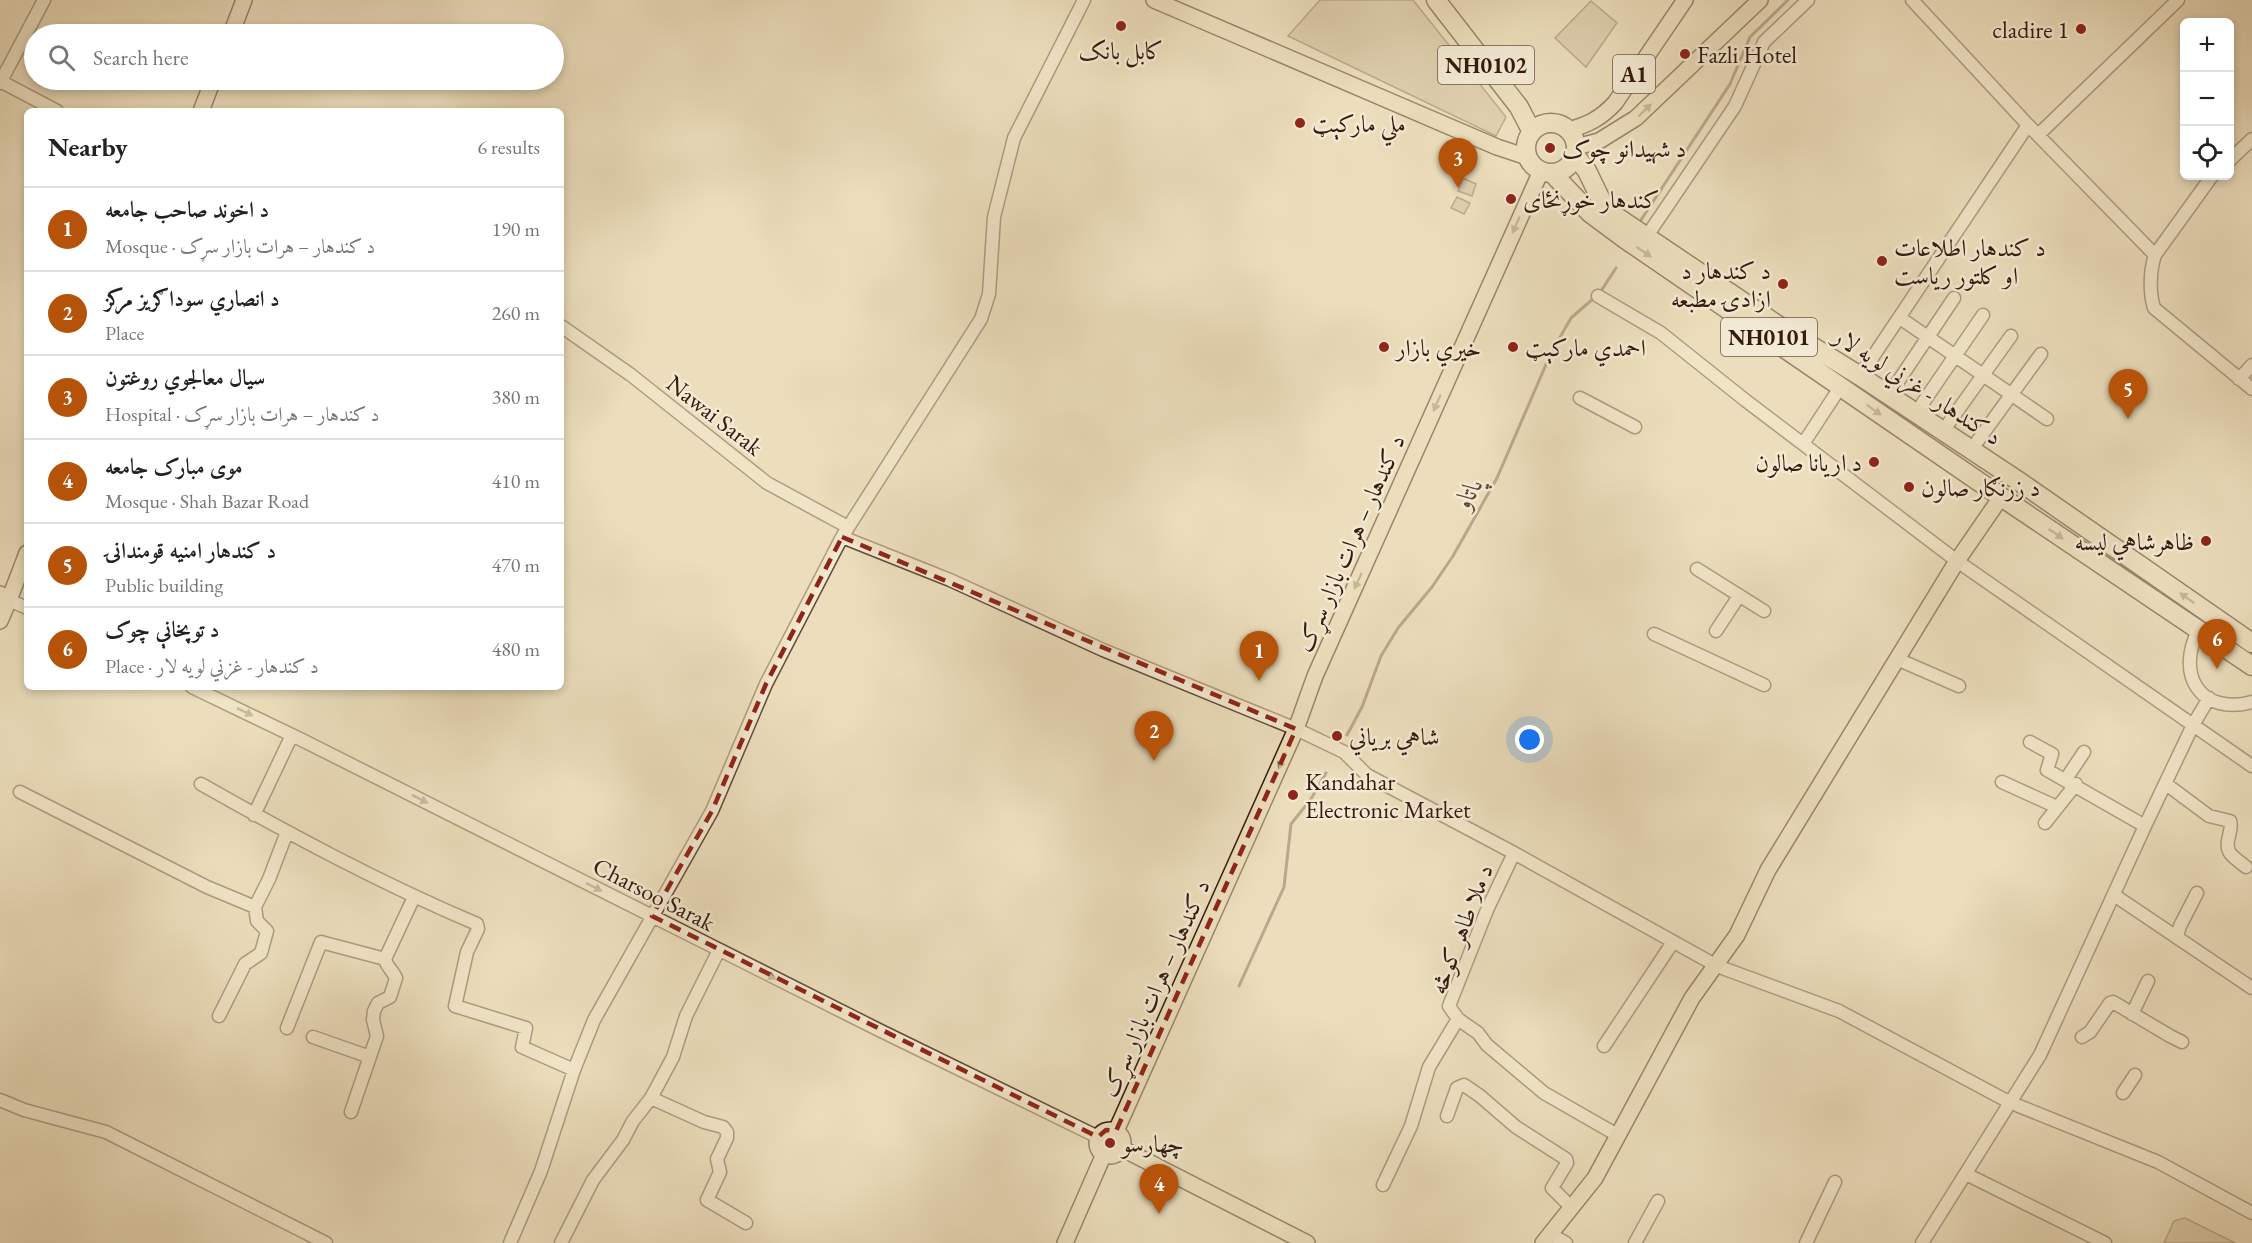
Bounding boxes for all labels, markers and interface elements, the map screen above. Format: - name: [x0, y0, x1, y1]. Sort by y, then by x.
- place label: cladire 1: [1992, 14, 2069, 45]
- map controls: [2180, 18, 2234, 180]
- button: +: [2180, 18, 2234, 72]
- marker: کابل بانک: [1114, 19, 1128, 33]
- marker: cladire 1: [2074, 22, 2088, 36]
- search box: [24, 24, 564, 90]
- place label: کابل بانک: [1078, 35, 1164, 68]
- place label: Fazli Hotel: [1697, 39, 1797, 70]
- icon: search: [45, 41, 78, 74]
- text: Search here: [93, 43, 188, 72]
- road number: NH0102: [1438, 46, 1534, 84]
- marker: Fazli Hotel: [1678, 47, 1692, 61]
- road number: A1: [1613, 55, 1655, 93]
- button: −: [2180, 72, 2234, 126]
- one-way arrow: [1637, 103, 1651, 117]
- place label: ملي مارکېټ: [1312, 108, 1406, 147]
- marker: ملي مارکېټ: [1293, 116, 1307, 130]
- button: locate: [2180, 126, 2234, 180]
- text: Nearby: [48, 130, 128, 164]
- place label: د شهيدانو چوک: [1562, 133, 1686, 165]
- text: 6 results: [477, 134, 540, 160]
- pin: 3: [1438, 138, 1478, 188]
- marker: د شهيدانو چوک: [1543, 141, 1557, 155]
- place label: کندهار خوړنځای: [1523, 184, 1660, 216]
- marker: کندهار خوړنځای: [1504, 192, 1518, 206]
- text: د اخوند صاحب جامعه: [105, 195, 269, 224]
- text: 1: [62, 216, 73, 242]
- text: 190 m: [492, 216, 540, 242]
- one-way arrow: [1512, 216, 1521, 233]
- place label: د کندهار اطلاعات او کلتور رياست: [1894, 232, 2046, 291]
- text: Mosque · د کندهار – هرات بازار سړک: [105, 233, 375, 259]
- one-way arrow: [1636, 246, 1652, 258]
- marker: د کندهار اطلاعات او کلتور رياست: [1875, 254, 1889, 268]
- place label: د کندهار د ازادۍ مطبعه: [1671, 255, 1771, 314]
- marker: د کندهار د ازادۍ مطبعه: [1776, 277, 1790, 291]
- text: د انصاري سوداګریز مرکز: [105, 284, 280, 313]
- text: 2: [62, 300, 73, 326]
- text: 260 m: [492, 300, 540, 326]
- road number: NH0101: [1721, 318, 1817, 356]
- street label: د کندهار - غزني لويه لار: [1824, 319, 2008, 455]
- text: Place: [105, 320, 144, 346]
- place label: خیري بازار: [1394, 332, 1481, 367]
- place label: احمدي مارکېټ: [1525, 332, 1646, 367]
- marker: خیري بازار: [1377, 340, 1391, 354]
- marker: احمدي مارکېټ: [1506, 340, 1520, 354]
- text: سيال معالجوي روغتون: [105, 363, 265, 392]
- street label: Nawai Sarak: [661, 368, 770, 463]
- pin: 5: [2108, 370, 2148, 419]
- text: 3: [62, 384, 73, 410]
- text: 380 m: [492, 384, 540, 410]
- one-way arrow: [1432, 394, 1442, 412]
- text: Hospital · د کندهار – هرات بازار سړک: [105, 401, 380, 427]
- one-way arrow: [1866, 404, 1882, 416]
- street label: د کندهار – هرات بازار سړک: [1288, 429, 1416, 658]
- place label: د اریانا صالون: [1755, 447, 1862, 478]
- text: موی مبارک جامعه: [105, 452, 243, 481]
- marker: د اریانا صالون: [1867, 455, 1881, 469]
- text: 4: [62, 468, 73, 494]
- text: 410 m: [492, 468, 540, 494]
- water label: پاتاو: [1444, 469, 1493, 518]
- place label: د زرنګار صالون: [1921, 472, 2040, 503]
- marker: د زرنګار صالون: [1902, 480, 1916, 494]
- text: Mosque · Shah Bazar Road: [105, 488, 309, 514]
- place label: ظاهرشاهي لیسه: [2074, 526, 2194, 561]
- one-way arrow: [2048, 528, 2064, 539]
- marker: ظاهرشاهي لیسه: [2199, 534, 2213, 548]
- text: د کندهار امنيه قومندانۍ: [105, 536, 276, 565]
- text: 5: [62, 552, 73, 578]
- text: 470 m: [492, 552, 540, 578]
- text: Public building: [105, 572, 223, 598]
- one-way arrow: [1353, 572, 1362, 590]
- one-way arrow: [2179, 592, 2195, 604]
- text: د توپخانې چوک: [105, 615, 219, 644]
- pin: 6: [2198, 620, 2236, 669]
- pin: 1: [1240, 632, 1278, 681]
- text: 6: [62, 636, 73, 662]
- text: 480 m: [492, 636, 540, 662]
- text: Place · د کندهار - غزني لويه لار: [105, 653, 319, 679]
- one-way arrow: [236, 708, 253, 717]
- pin: 2: [1134, 712, 1174, 761]
- place label: شاهي برياني: [1349, 721, 1440, 756]
- your location: [1515, 725, 1544, 754]
- marker: شاهي برياني: [1330, 729, 1344, 743]
- one-way arrow: [1277, 752, 1287, 770]
- place label: Kandahar Electronic Market: [1305, 766, 1471, 825]
- marker: Kandahar Electronic Market: [1286, 788, 1300, 802]
- one-way arrow: [411, 794, 428, 804]
- street label: Charsoo Sarak: [588, 850, 721, 938]
- street label: د ملا طاهر کوڅه: [1422, 859, 1500, 999]
- street label: د کندهار – هرات بازار سړک: [1093, 874, 1221, 1103]
- one-way arrow: [585, 882, 602, 892]
- one-way arrow: [759, 970, 776, 979]
- place label: چهارسو: [1120, 1128, 1184, 1160]
- marker: چهارسو: [1103, 1136, 1117, 1150]
- pin: 4: [1140, 1164, 1178, 1214]

